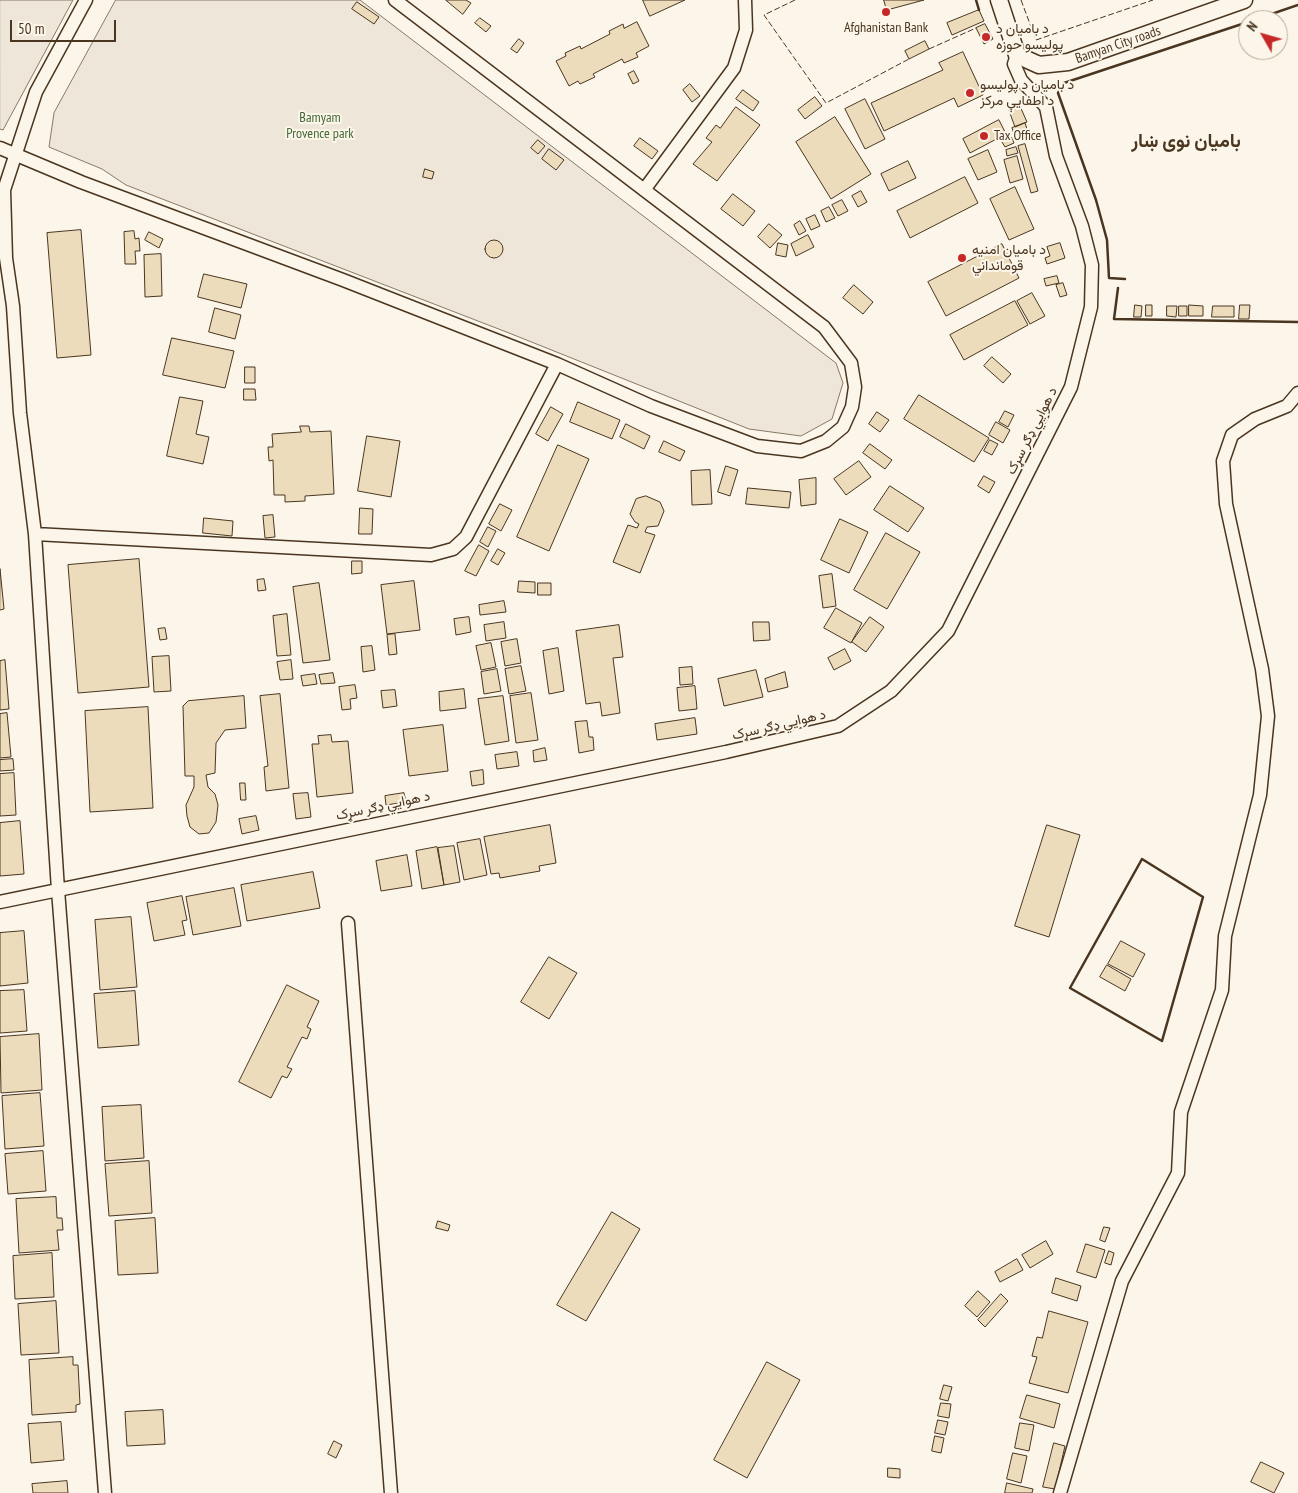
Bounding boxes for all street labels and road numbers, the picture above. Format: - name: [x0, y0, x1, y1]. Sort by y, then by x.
- street label: Bamyan City roads: [1073, 23, 1163, 67]
- street label: د هوايي ډګر سړک: [1003, 384, 1061, 478]
- street label: د هوايي ډګر سړک: [730, 706, 828, 744]
- street label: د هوايي ډګر سړک: [334, 788, 432, 824]

